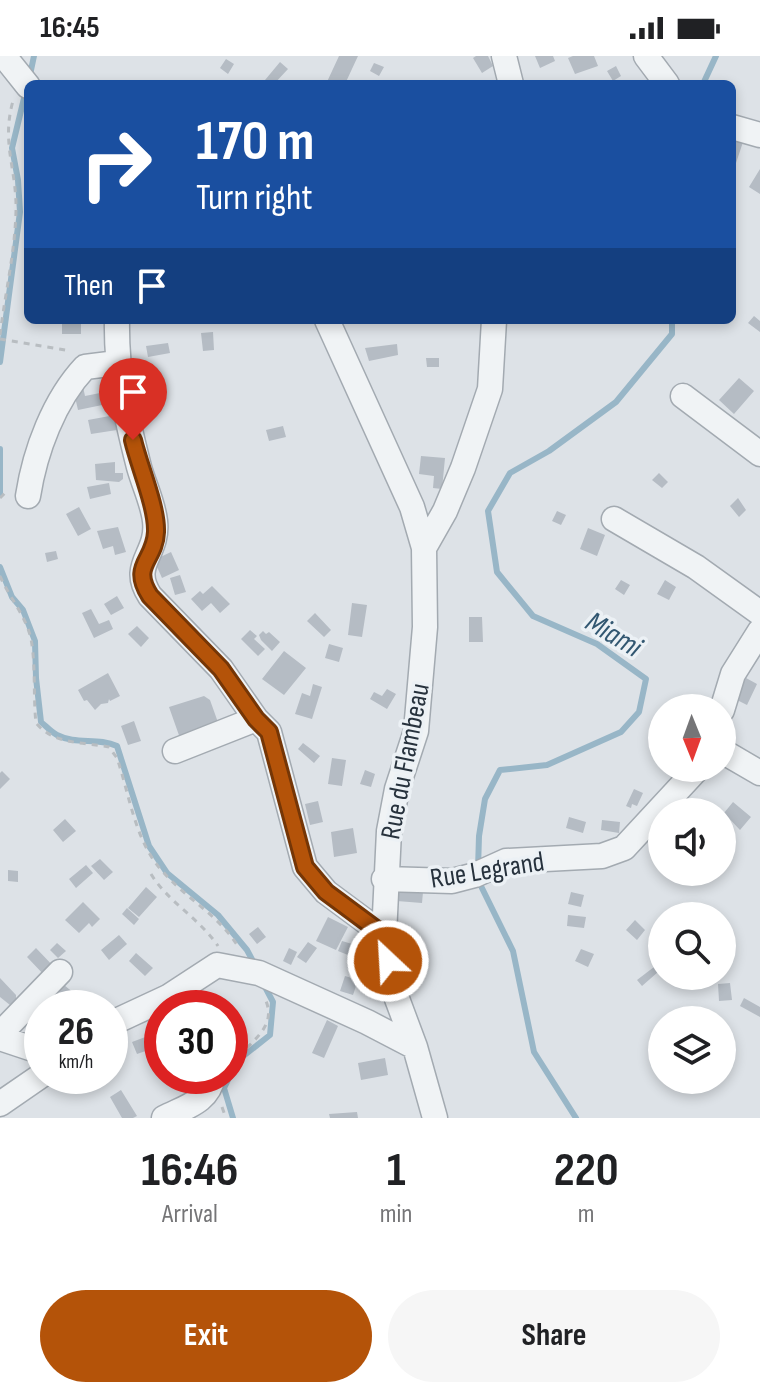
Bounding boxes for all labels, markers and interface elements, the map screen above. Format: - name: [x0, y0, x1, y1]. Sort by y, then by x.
- text: 16:45: [40, 10, 100, 46]
- text: 170 m: [196, 109, 314, 176]
- icon: right: [64, 112, 168, 216]
- text: Turn right: [196, 177, 313, 220]
- icon: arrive: [130, 264, 174, 308]
- text: Then: [64, 268, 114, 304]
- pin: [99, 358, 167, 440]
- icon: arrive: [111, 370, 155, 414]
- water label: Miami: [579, 604, 650, 666]
- street label: Rue du Flambeau: [374, 681, 437, 842]
- north arrow: [648, 694, 736, 782]
- map controls: [648, 694, 736, 1094]
- button: sound: [648, 798, 736, 886]
- street label: Rue Legrand: [428, 845, 547, 896]
- button: search: [648, 902, 736, 990]
- position arrow: [346, 919, 430, 1003]
- speed limit sign: 30: [144, 990, 248, 1094]
- button: layers: [648, 1006, 736, 1094]
- text: 26: [58, 1008, 94, 1056]
- text: km/h: [59, 1050, 93, 1074]
- text: 16:46: [141, 1142, 238, 1199]
- text: 1: [387, 1142, 405, 1199]
- text: 220: [554, 1142, 619, 1199]
- text: Arrival: [162, 1199, 218, 1230]
- text: min: [380, 1199, 412, 1230]
- text: m: [578, 1199, 595, 1230]
- button: Exit: [40, 1290, 372, 1382]
- button: Share: [388, 1290, 720, 1382]

